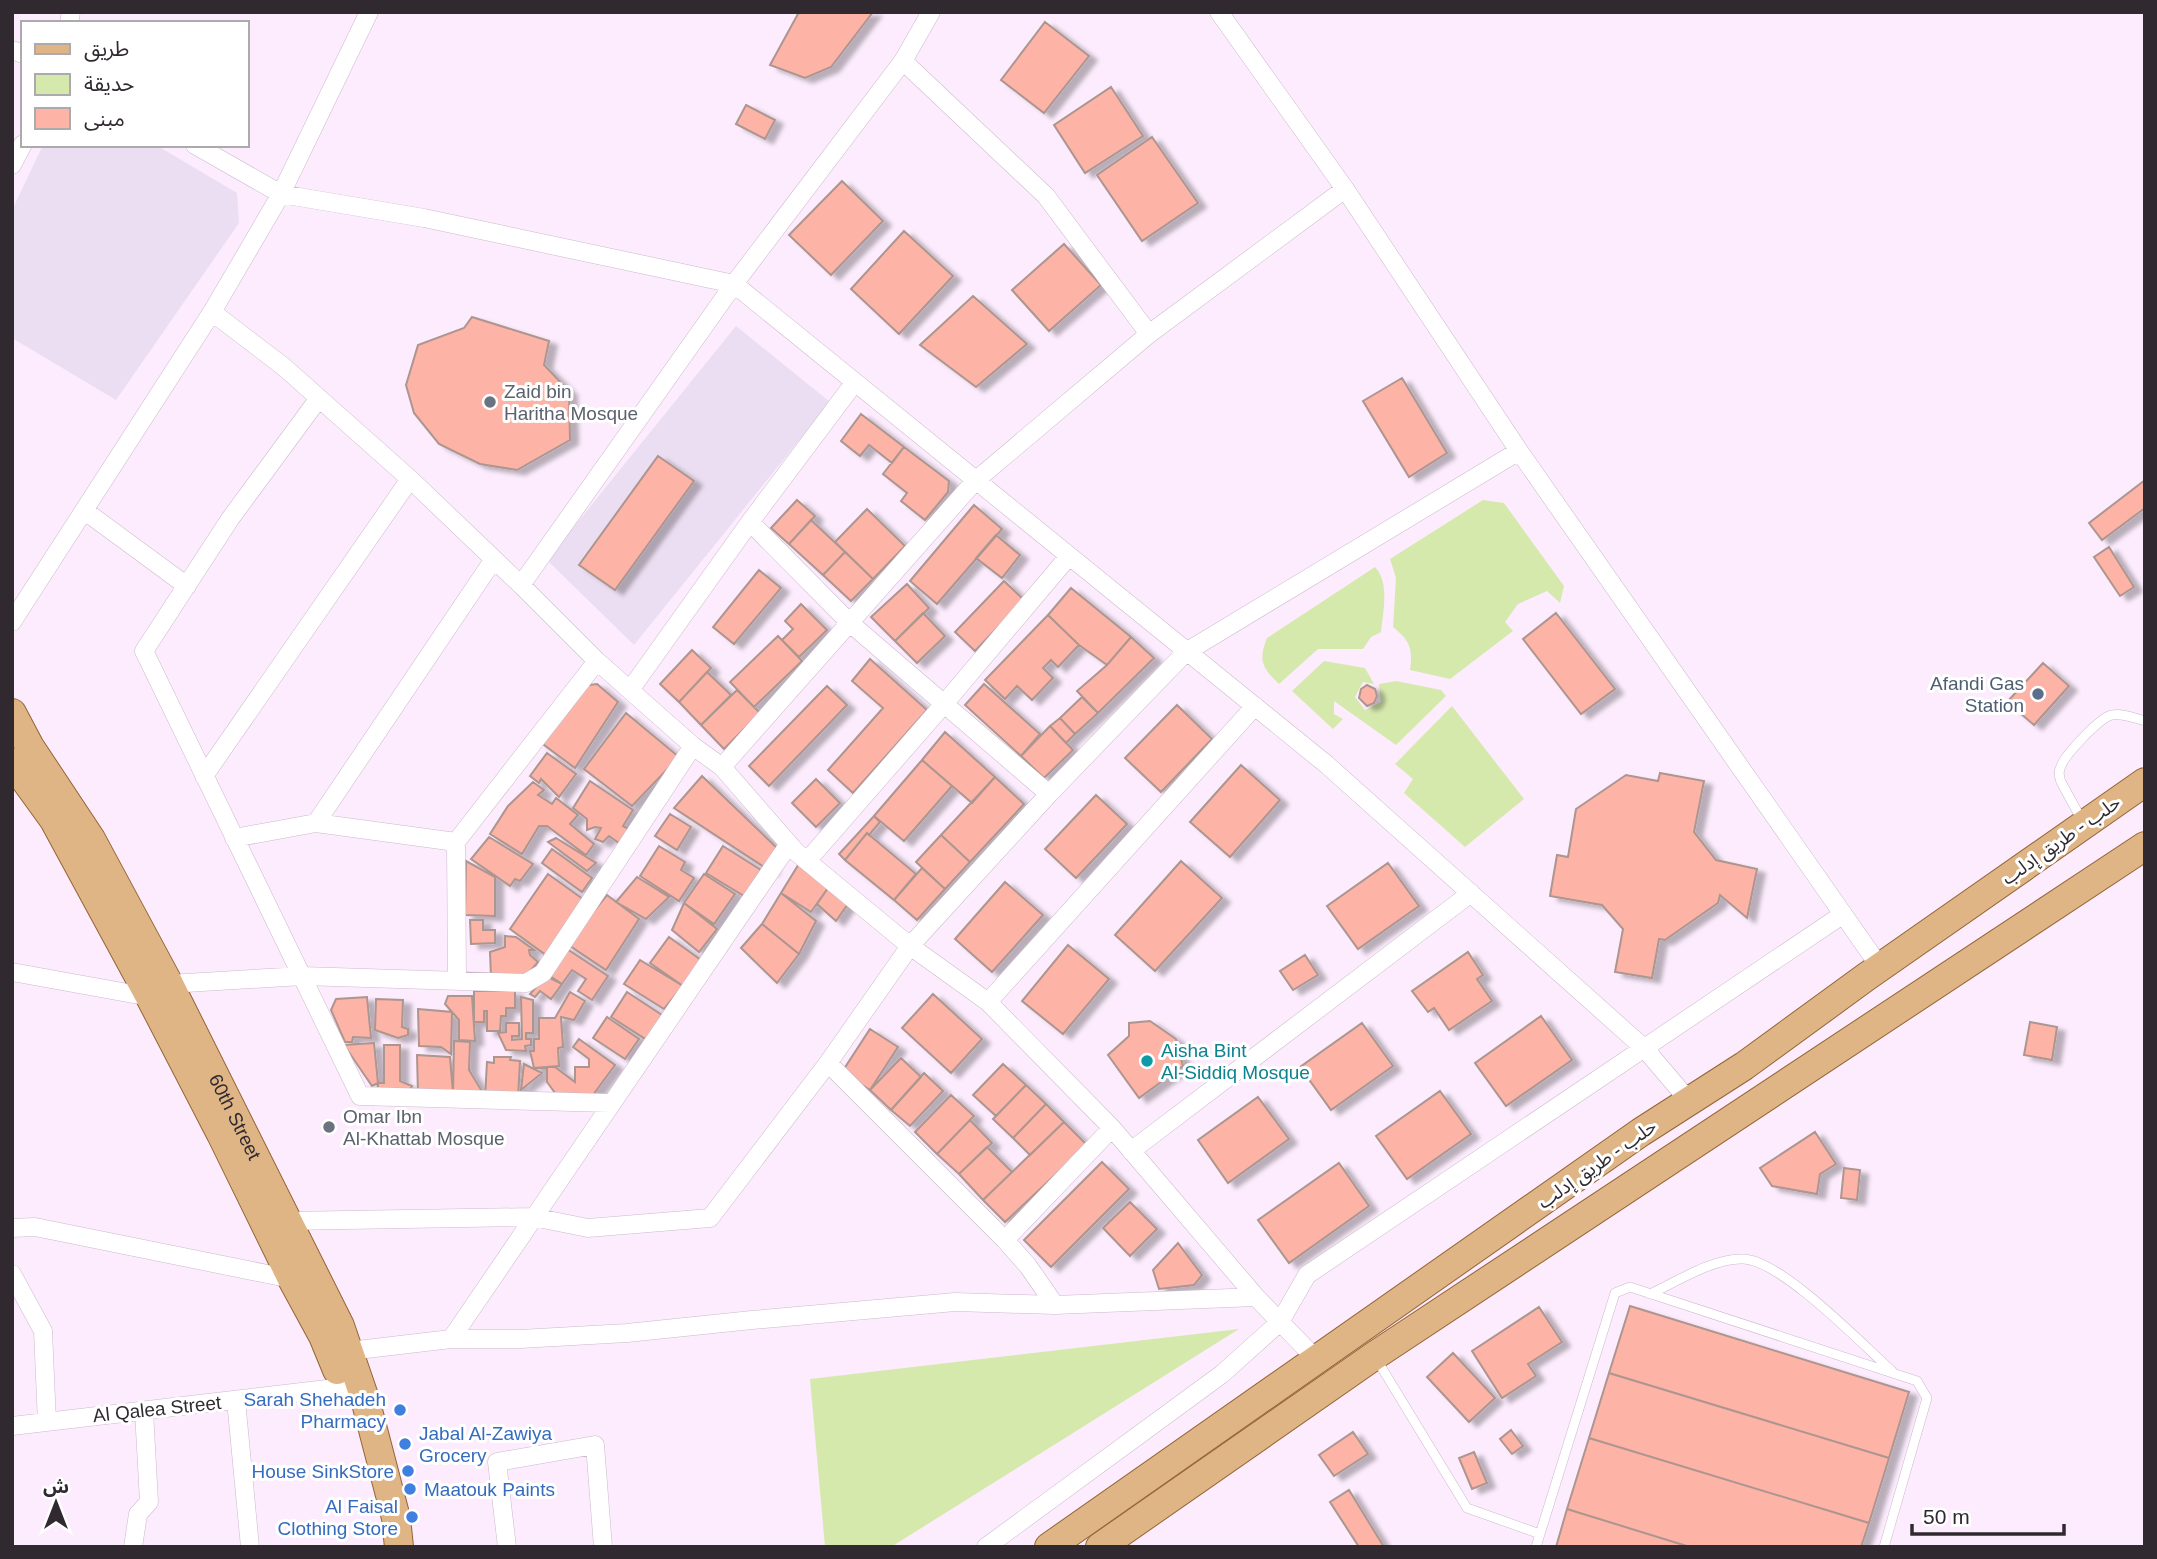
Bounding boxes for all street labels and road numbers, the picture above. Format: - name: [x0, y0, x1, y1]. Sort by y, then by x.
- street label: حلب - طريق إدلب: [1998, 791, 2125, 890]
- street label: 60th Street: [205, 1071, 266, 1164]
- street label: حلب - طريق إدلب: [1534, 1115, 1661, 1214]
- street label: Al Qalea Street: [92, 1392, 223, 1426]

